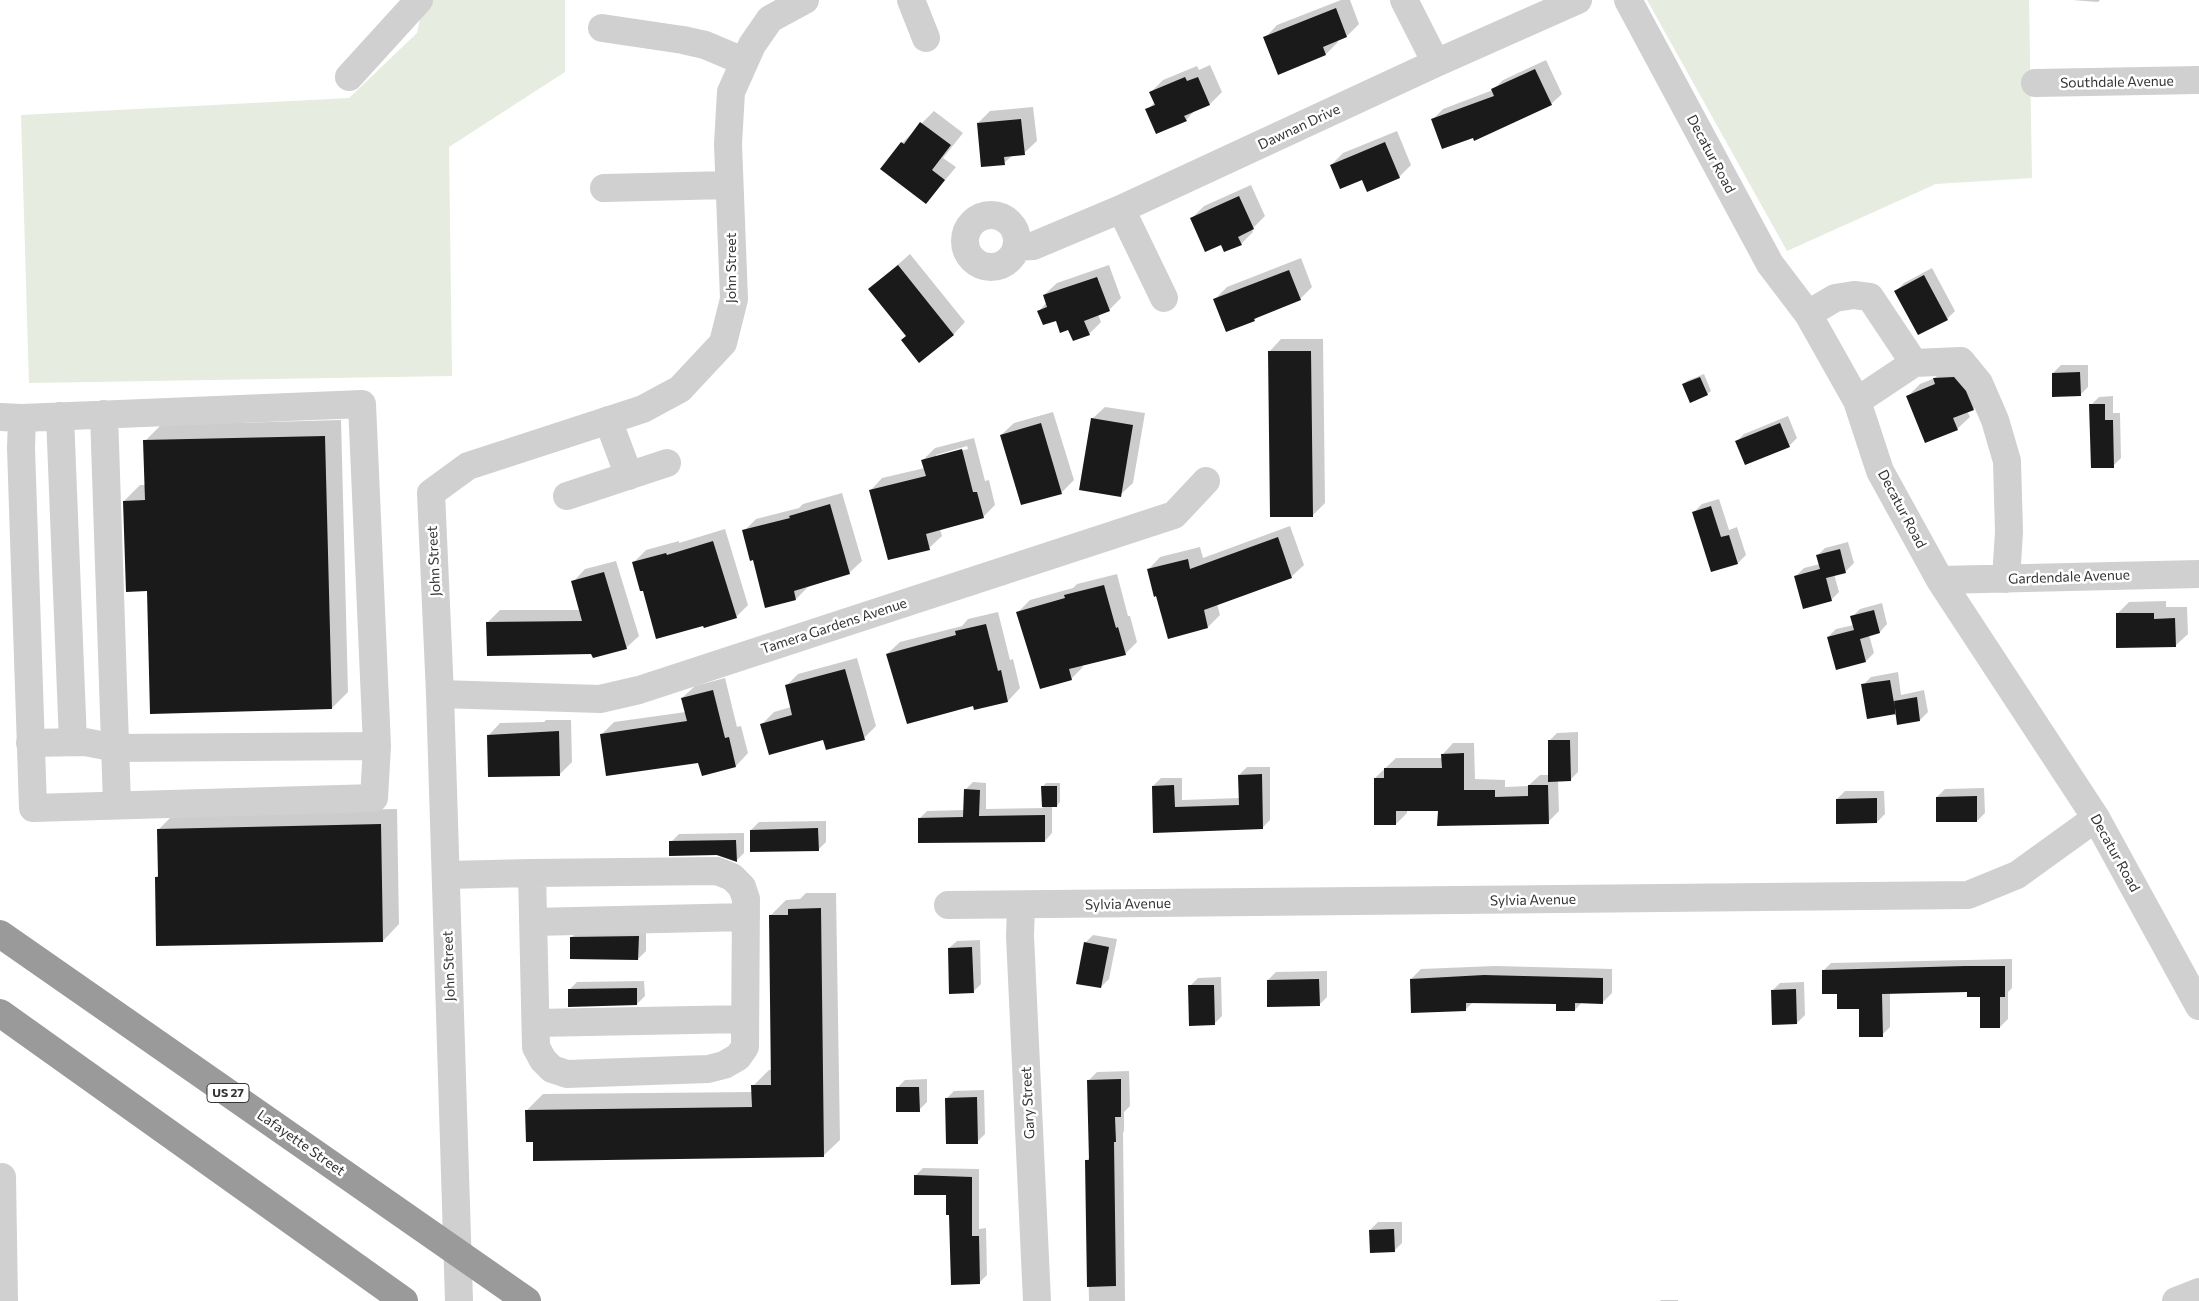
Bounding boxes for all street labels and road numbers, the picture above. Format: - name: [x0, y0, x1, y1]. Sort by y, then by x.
- street label: Southdale Avenue: [2060, 73, 2174, 91]
- street label: Dawnan Drive: [1255, 101, 1343, 153]
- street label: Decatur Road: [1683, 112, 1739, 196]
- street label: John Street: [723, 233, 739, 303]
- street label: Decatur Road: [1874, 467, 1930, 551]
- street label: John Street: [424, 525, 444, 597]
- street label: Gardendale Avenue: [2008, 566, 2130, 588]
- street label: Tamera Gardens Avenue: [759, 594, 909, 658]
- street label: Decatur Road: [2087, 811, 2143, 895]
- street label: Sylvia Avenue: [1490, 891, 1576, 909]
- street label: Sylvia Avenue: [1085, 895, 1171, 913]
- street label: John Street: [439, 930, 459, 1002]
- street label: Gary Street: [1018, 1066, 1038, 1140]
- road number: US 27: [207, 1084, 249, 1102]
- street label: Lafayette Street: [254, 1107, 348, 1179]

